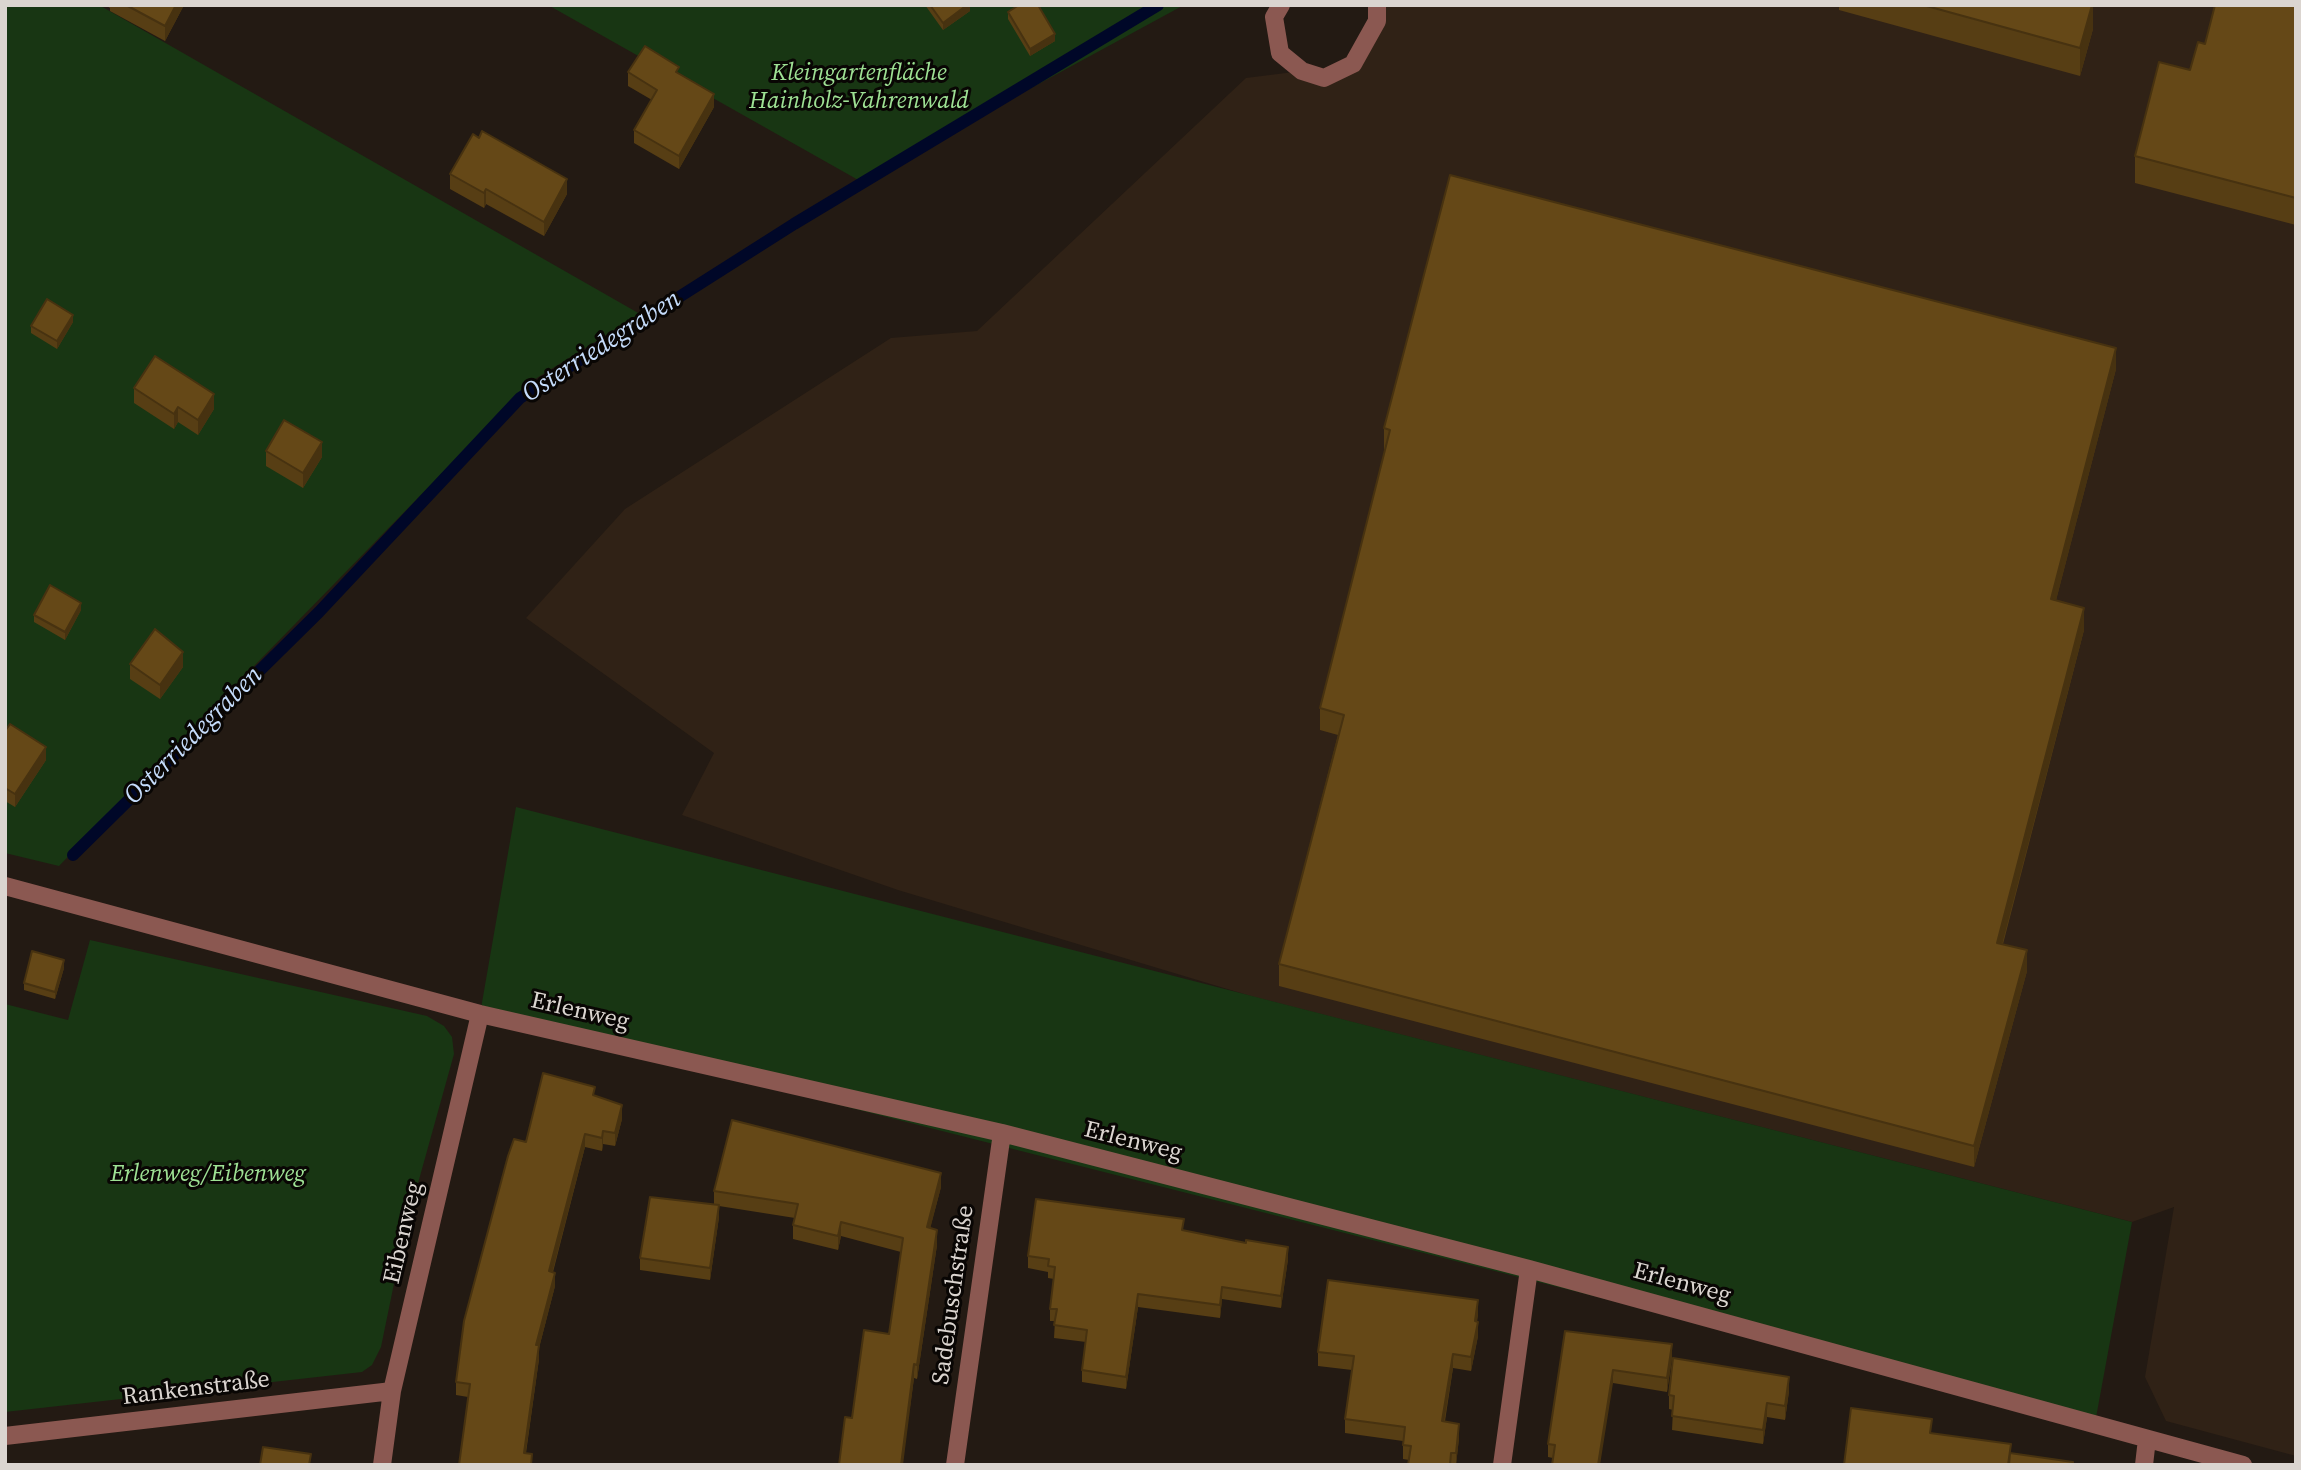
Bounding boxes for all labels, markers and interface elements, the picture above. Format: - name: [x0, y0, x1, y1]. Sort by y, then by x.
- park label: Kleingartenfläche Hainholz-Vahrenwald: [749, 60, 969, 116]
- water label: Osterriedegraben: [517, 284, 687, 410]
- water label: Osterriedegraben: [118, 660, 270, 812]
- street label: Erlenweg: [528, 987, 632, 1037]
- street label: Erlenweg: [1081, 1116, 1185, 1168]
- park label: Erlenweg/Eibenweg: [110, 1161, 306, 1189]
- street label: Eibenweg: [378, 1179, 430, 1287]
- street label: Sadebuschstraße: [927, 1203, 981, 1387]
- street label: Erlenweg: [1630, 1257, 1734, 1311]
- street label: Rankenstraße: [121, 1366, 271, 1412]

